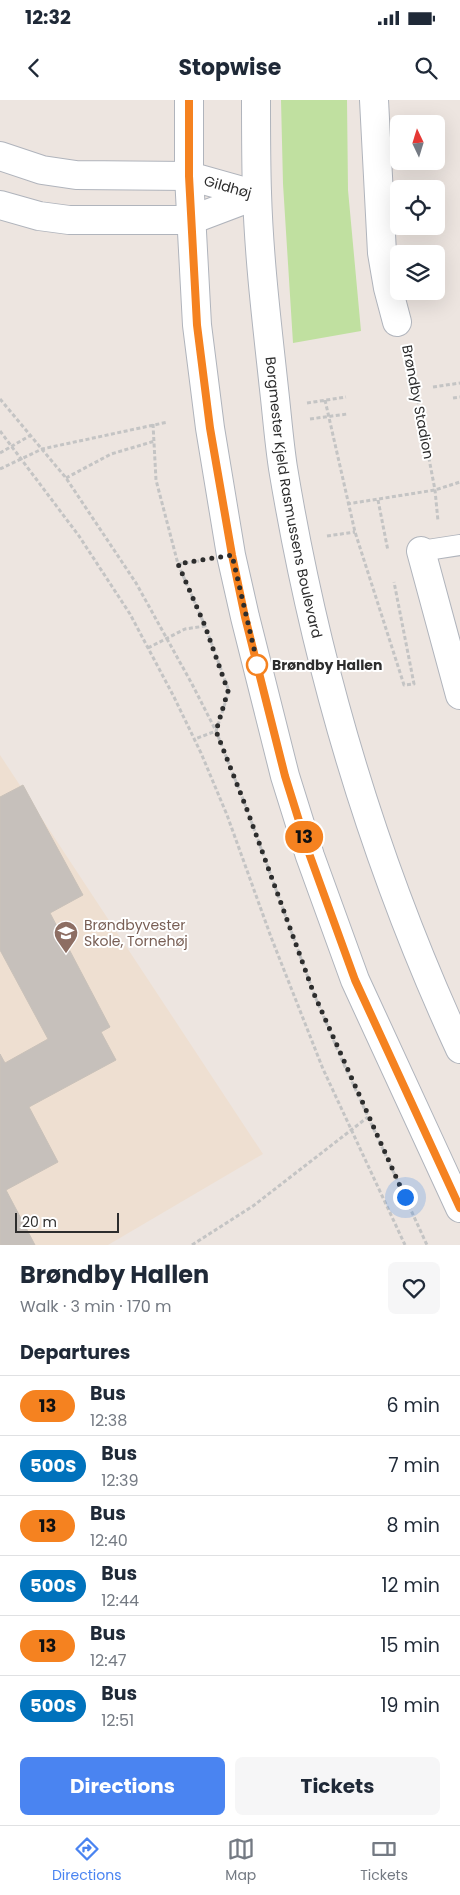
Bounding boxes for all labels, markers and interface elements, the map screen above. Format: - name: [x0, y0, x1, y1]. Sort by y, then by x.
- text: 12:32: [25, 4, 71, 31]
- text: Stopwise: [179, 52, 281, 83]
- icon: back: [20, 54, 48, 82]
- icon: search: [412, 54, 440, 82]
- north arrow: [390, 115, 445, 170]
- map controls: [390, 115, 445, 300]
- street label: Gildhøj: [202, 171, 254, 203]
- button: locate: [390, 180, 445, 235]
- button: layers: [390, 245, 445, 300]
- street label: Brøndby Stadion: [397, 343, 439, 461]
- street label: Borgmester Kjeld Rasmussens Boulevard: [261, 356, 327, 640]
- marker: Brøndby Hallen: [246, 654, 268, 676]
- place label: Brøndby Hallen: [272, 655, 382, 675]
- line badge: 13: [282, 821, 326, 853]
- text: 13: [295, 824, 313, 849]
- place label: Brøndbyvester Skole, Tornehøj: [84, 915, 188, 951]
- school or university icon: Brøndbyvester Skole, Tornehøj: [53, 920, 79, 954]
- your location: [393, 1185, 418, 1210]
- scale bar: [15, 1210, 119, 1233]
- text: 20 m: [22, 1212, 57, 1232]
- text: Brøndby Hallen: [20, 1258, 209, 1291]
- button: heart: [388, 1262, 440, 1314]
- text: Walk · 3 min · 170 m: [20, 1295, 172, 1318]
- text: Departures: [20, 1339, 130, 1366]
- text: Bus: [90, 1380, 126, 1407]
- text: 6 min: [386, 1392, 440, 1419]
- text: 13: [39, 1393, 56, 1418]
- text: 12:38: [90, 1409, 127, 1432]
- text: Bus: [101, 1440, 137, 1467]
- text: 7 min: [388, 1452, 440, 1479]
- text: 500S: [30, 1453, 76, 1478]
- text: 12:39: [101, 1469, 138, 1492]
- text: Bus: [90, 1500, 126, 1527]
- text: 8 min: [387, 1512, 440, 1539]
- text: 13: [39, 1513, 56, 1538]
- text: 12:40: [90, 1529, 128, 1552]
- text: Bus: [101, 1560, 137, 1587]
- text: 12 min: [382, 1572, 440, 1599]
- text: 500S: [30, 1573, 76, 1598]
- text: 12:44: [101, 1589, 139, 1612]
- text: Bus: [90, 1620, 126, 1647]
- text: 15 min: [381, 1632, 440, 1659]
- text: 13: [39, 1633, 56, 1658]
- text: 12:47: [90, 1649, 127, 1672]
- text: Bus: [101, 1680, 137, 1707]
- text: 19 min: [380, 1692, 440, 1719]
- text: 500S: [30, 1693, 76, 1718]
- text: 12:51: [101, 1709, 134, 1732]
- button: Directions: [20, 1757, 225, 1815]
- button: Tickets: [235, 1757, 440, 1815]
- tab: Directions: [52, 1835, 121, 1886]
- tab: Map: [225, 1835, 256, 1886]
- tab: Tickets: [360, 1835, 408, 1886]

